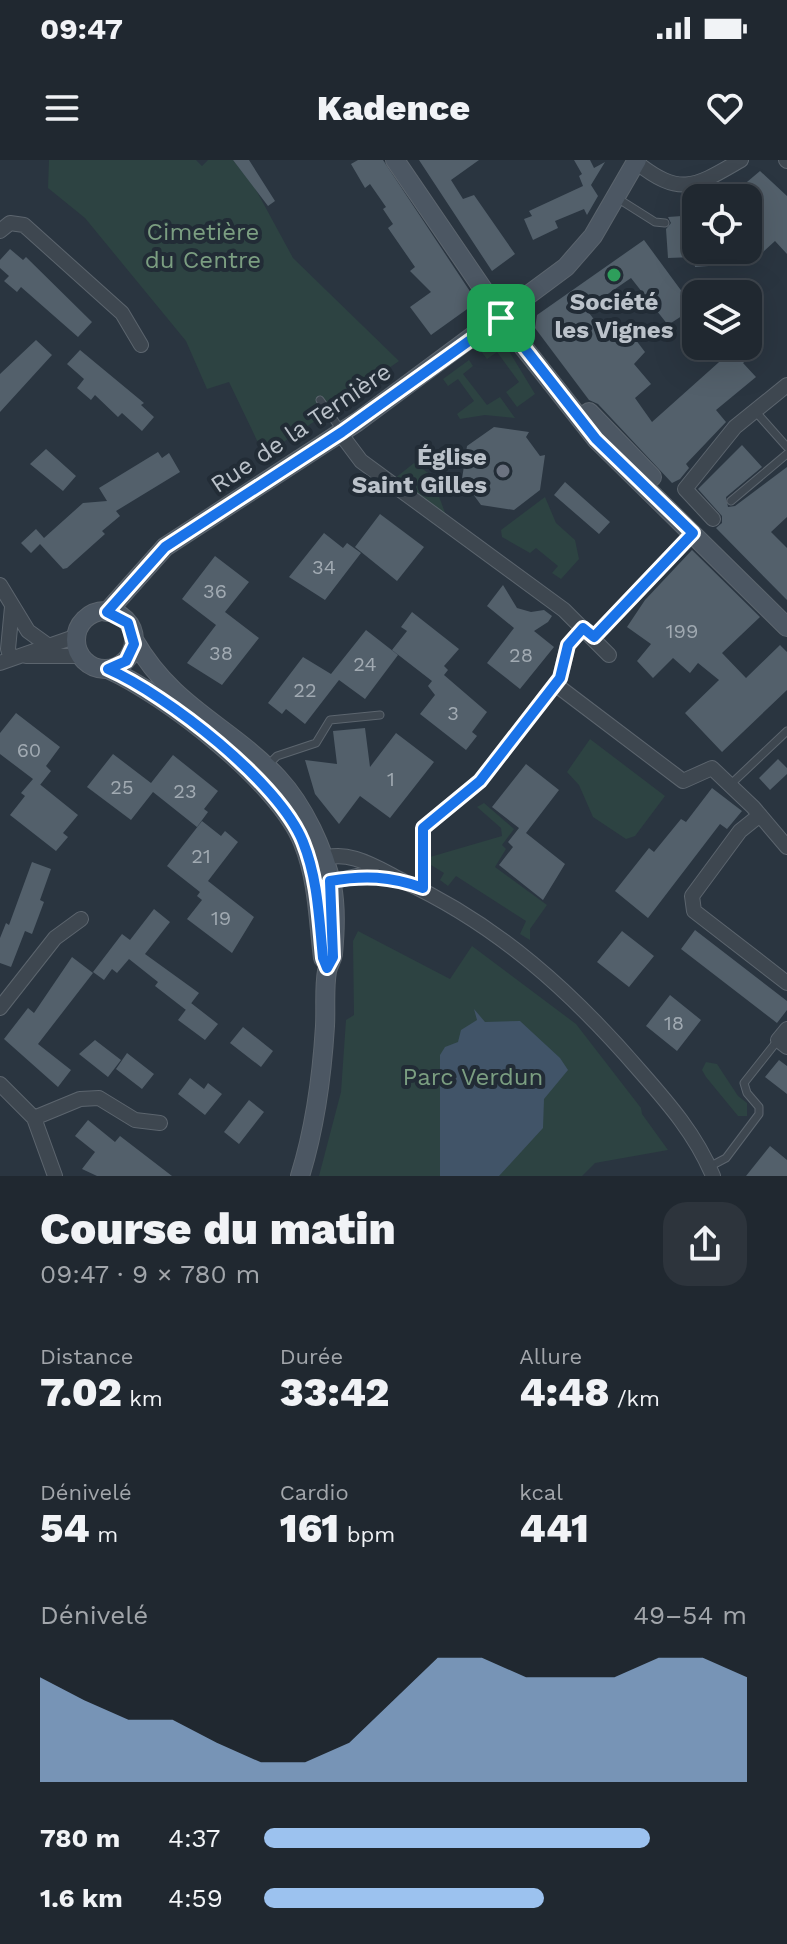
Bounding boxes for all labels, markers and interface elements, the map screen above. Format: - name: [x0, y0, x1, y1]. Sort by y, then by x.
- text: 09:47: [40, 11, 123, 46]
- icon: menu: [40, 86, 84, 130]
- icon: heart: [703, 86, 747, 130]
- text: Kadence: [317, 87, 470, 129]
- map controls: [682, 184, 762, 360]
- button: locate: [682, 184, 762, 264]
- park label: Cimetière du Centre: [145, 218, 261, 274]
- marker: Société les Vignes: [605, 266, 623, 284]
- button: layers: [682, 280, 762, 360]
- pin: [467, 284, 535, 352]
- place label: Société les Vignes: [554, 288, 674, 344]
- icon: arrive: [479, 296, 523, 340]
- street label: Rue de la Ternière: [206, 357, 396, 499]
- place label: Église Saint Gilles: [352, 443, 487, 499]
- marker: Église Saint Gilles: [494, 462, 512, 480]
- house number: 34: [312, 555, 336, 579]
- house number: 36: [203, 579, 227, 603]
- house number: 199: [666, 619, 698, 643]
- house number: 38: [209, 641, 233, 665]
- house number: 28: [509, 643, 533, 667]
- house number: 24: [353, 652, 377, 676]
- house number: 22: [293, 678, 317, 702]
- house number: 3: [447, 701, 459, 725]
- house number: 60: [17, 738, 41, 762]
- house number: 1: [387, 767, 395, 791]
- house number: 25: [110, 775, 134, 799]
- house number: 23: [173, 779, 197, 803]
- house number: 21: [191, 844, 211, 868]
- house number: 19: [211, 906, 231, 930]
- house number: 18: [664, 1011, 684, 1035]
- park label: Parc Verdun: [403, 1063, 543, 1091]
- button: share: [663, 1202, 747, 1286]
- text: Course du matin: [40, 1203, 396, 1255]
- text: 09:47 · 9 × 780 m: [40, 1259, 260, 1289]
- text: Distance: [40, 1344, 134, 1369]
- text: Durée: [280, 1344, 343, 1369]
- text: Allure: [519, 1344, 582, 1369]
- text: 7.02: [40, 1369, 122, 1416]
- text: 33:42: [280, 1369, 389, 1416]
- text: 4:48: [519, 1369, 609, 1416]
- text: km: [122, 1386, 163, 1411]
- text: /km: [609, 1386, 660, 1411]
- text: Dénivelé: [40, 1480, 132, 1505]
- text: Cardio: [280, 1480, 349, 1505]
- text: kcal: [519, 1480, 563, 1505]
- text: 54: [40, 1505, 90, 1552]
- text: 161: [280, 1505, 339, 1552]
- text: 441: [519, 1505, 589, 1552]
- text: m: [90, 1522, 118, 1547]
- text: bpm: [339, 1522, 395, 1547]
- text: Dénivelé: [40, 1600, 148, 1630]
- text: 49–54 m: [633, 1600, 747, 1630]
- text: 780 m: [40, 1823, 120, 1853]
- text: 4:37: [168, 1823, 220, 1853]
- text: 1.6 km: [40, 1883, 123, 1913]
- text: 4:59: [168, 1883, 223, 1913]

